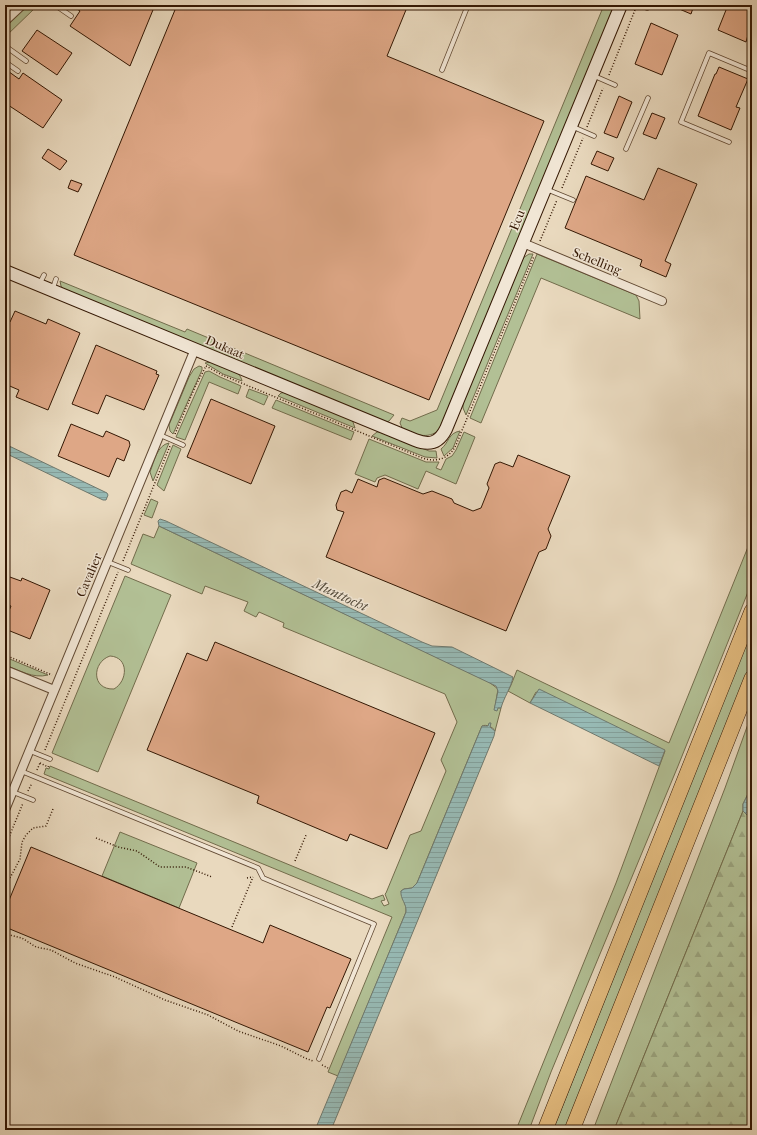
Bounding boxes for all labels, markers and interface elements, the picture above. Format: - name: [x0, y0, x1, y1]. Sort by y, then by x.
- street label: Ecu: [506, 207, 528, 233]
- street label: Schelling: [570, 244, 625, 278]
- street label: Dukaat: [203, 332, 247, 362]
- street label: Cavalier: [73, 550, 105, 599]
- water label: Munttocht: [309, 574, 371, 615]

